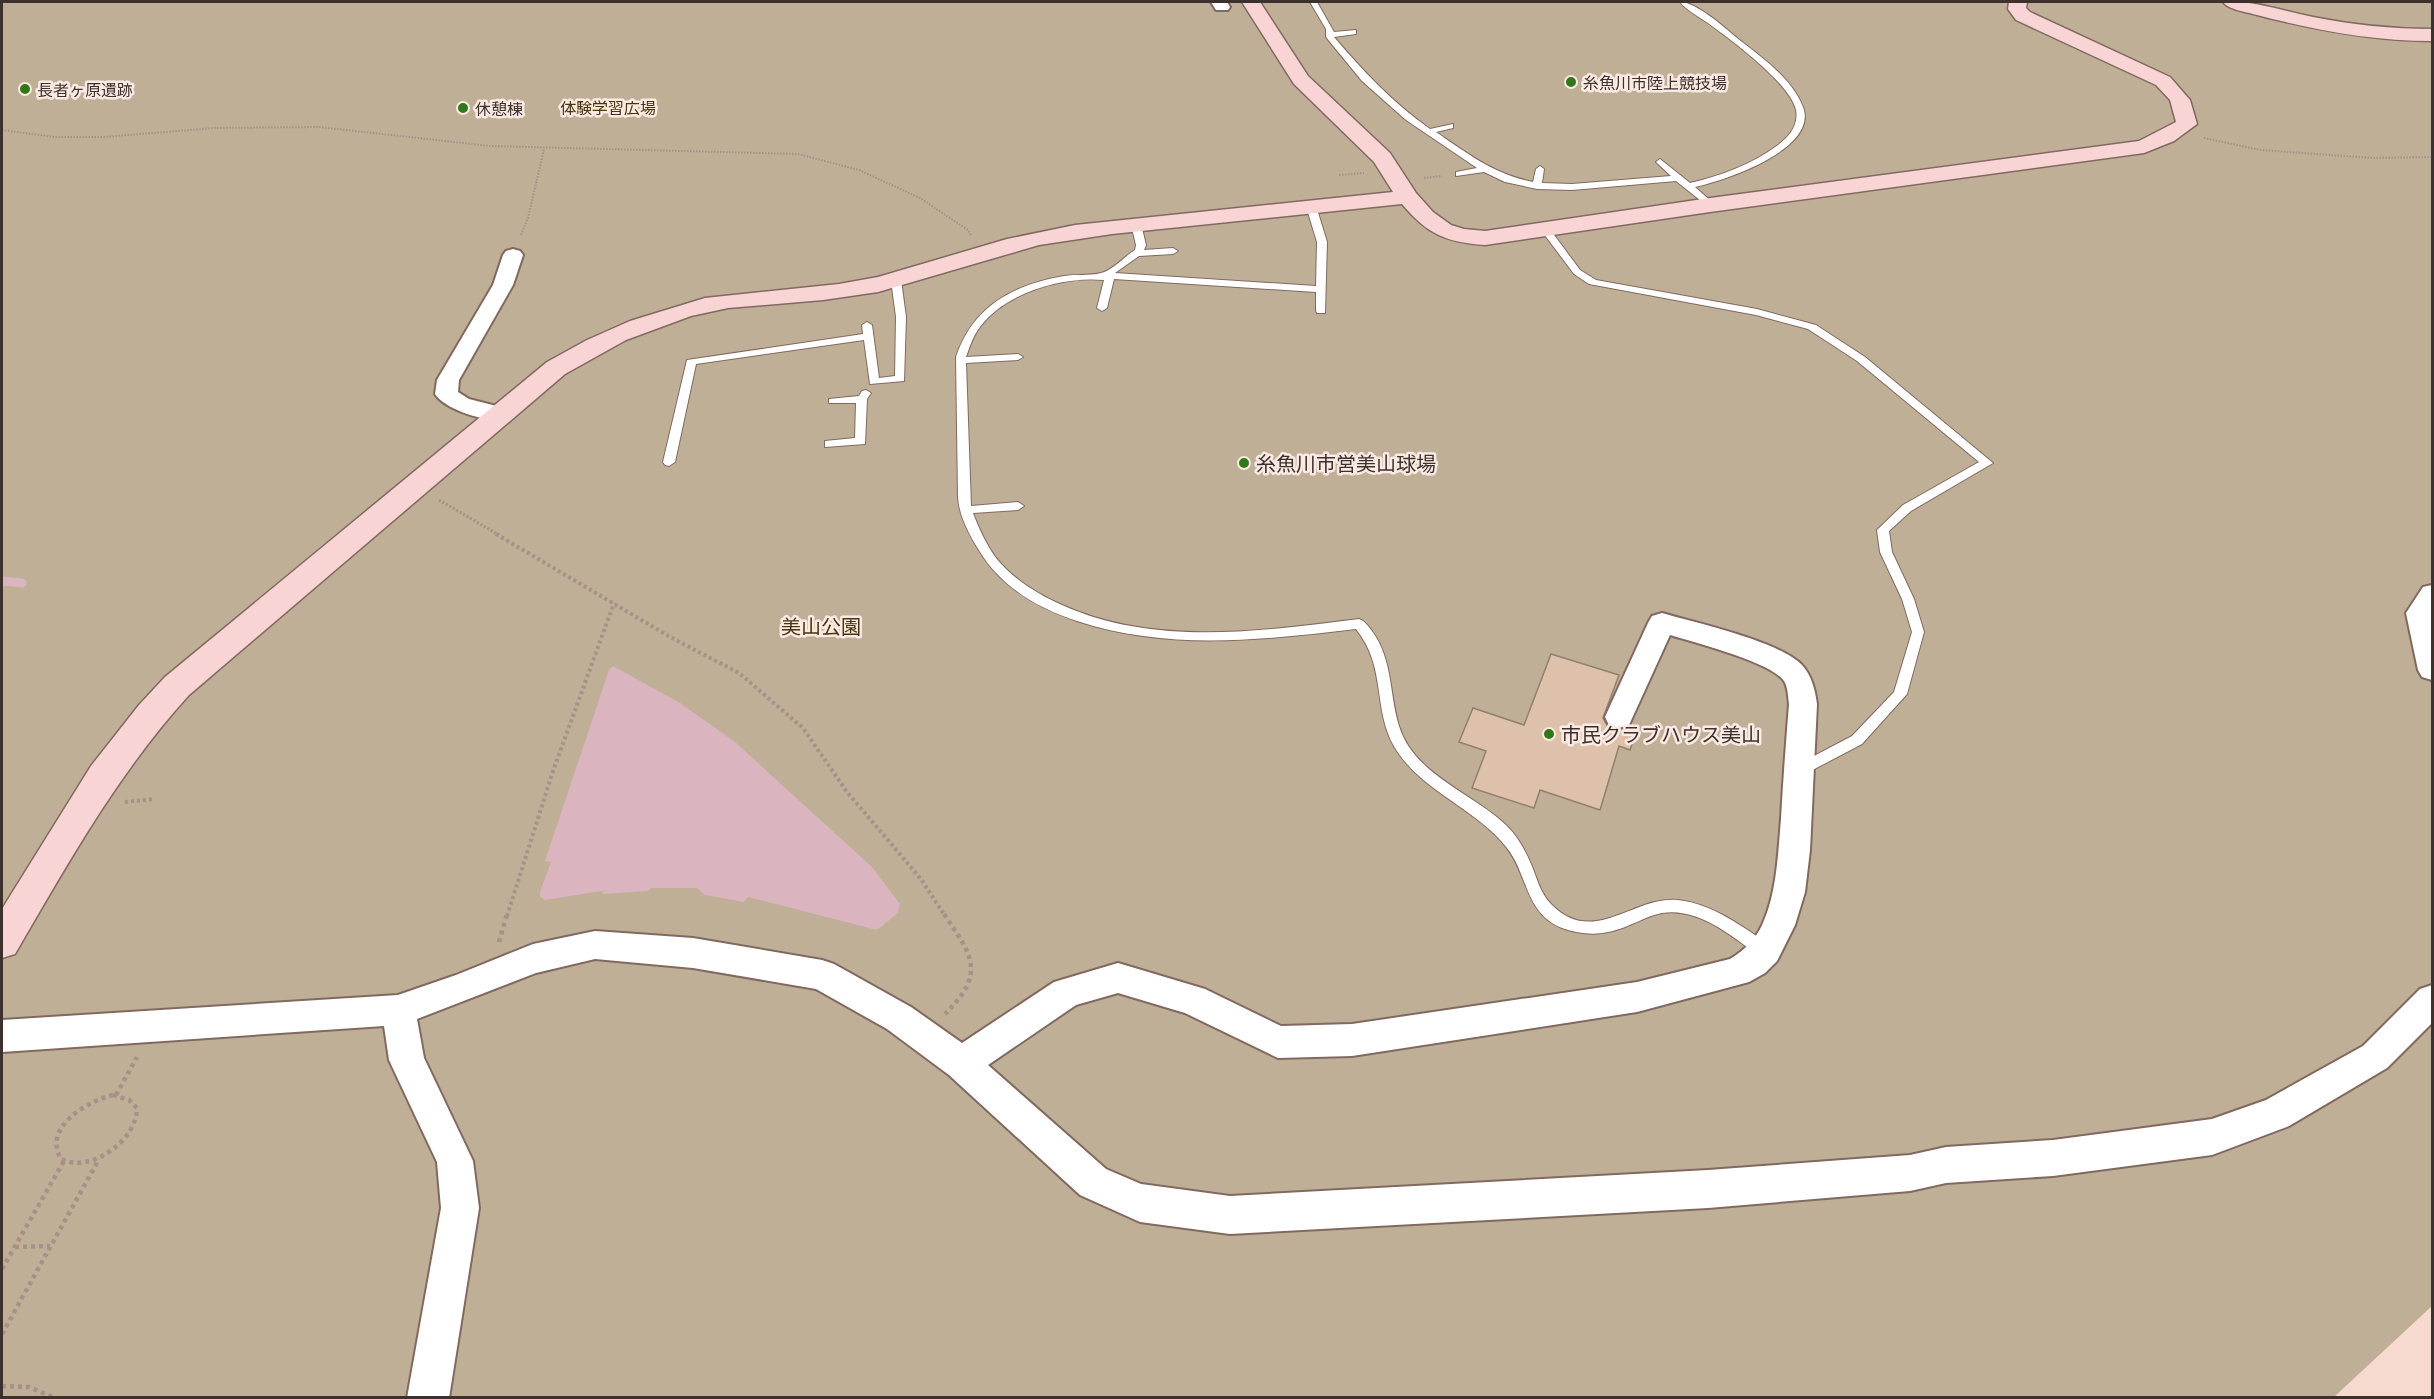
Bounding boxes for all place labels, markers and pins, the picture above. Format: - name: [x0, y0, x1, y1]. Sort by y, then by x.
- place label: 糸魚川市陸上競技場: [1583, 73, 1727, 92]
- marker: 糸魚川市陸上競技場: [1564, 75, 1578, 89]
- place label: 長者ヶ原遺跡: [37, 80, 133, 99]
- marker: 長者ヶ原遺跡: [18, 82, 32, 96]
- place label: 休憩棟: [475, 99, 523, 118]
- marker: 休憩棟: [456, 101, 470, 115]
- place label: 糸魚川市営美山球場: [1256, 451, 1436, 475]
- marker: 糸魚川市営美山球場: [1237, 456, 1251, 470]
- place label: 市民クラブハウス美山: [1561, 722, 1761, 746]
- marker: 市民クラブハウス美山: [1542, 727, 1556, 741]

